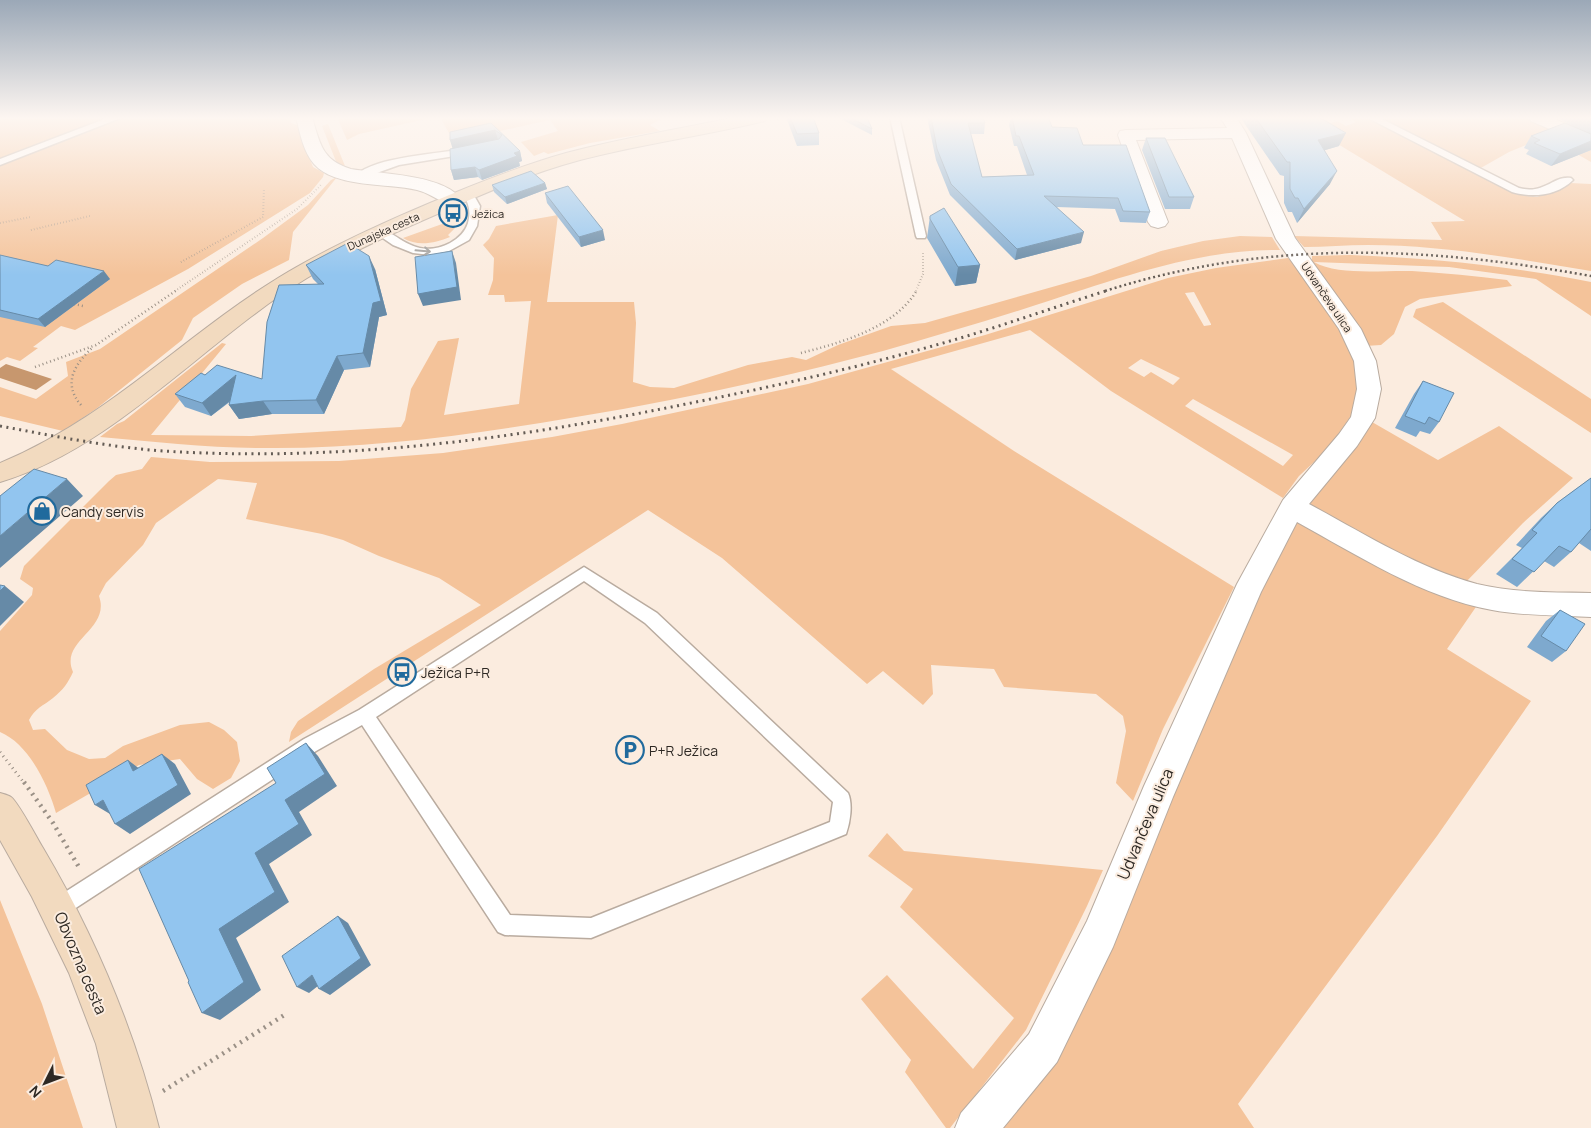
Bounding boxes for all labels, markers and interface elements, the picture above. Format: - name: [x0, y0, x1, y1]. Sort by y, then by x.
- bus stop icon: Ježica: [438, 198, 468, 228]
- place label: Ježica: [472, 206, 504, 221]
- street label: Dunajska cesta: [345, 208, 421, 254]
- one-way arrow: [415, 246, 431, 256]
- street label: Udvančeva ulica: [1298, 259, 1356, 335]
- shop icon: Candy servis: [27, 496, 57, 526]
- place label: Candy servis: [61, 502, 144, 521]
- bus stop icon: Ježica P+R: [387, 657, 417, 687]
- place label: Ježica P+R: [421, 663, 490, 682]
- parking icon: P+R Ježica: [615, 735, 645, 765]
- place label: P+R Ježica: [649, 741, 718, 760]
- street label: Udvančeva ulica: [1112, 765, 1178, 883]
- street label: Obvozna cesta: [49, 908, 113, 1018]
- north arrow: [20, 1058, 70, 1108]
- text: N: [25, 1082, 45, 1102]

